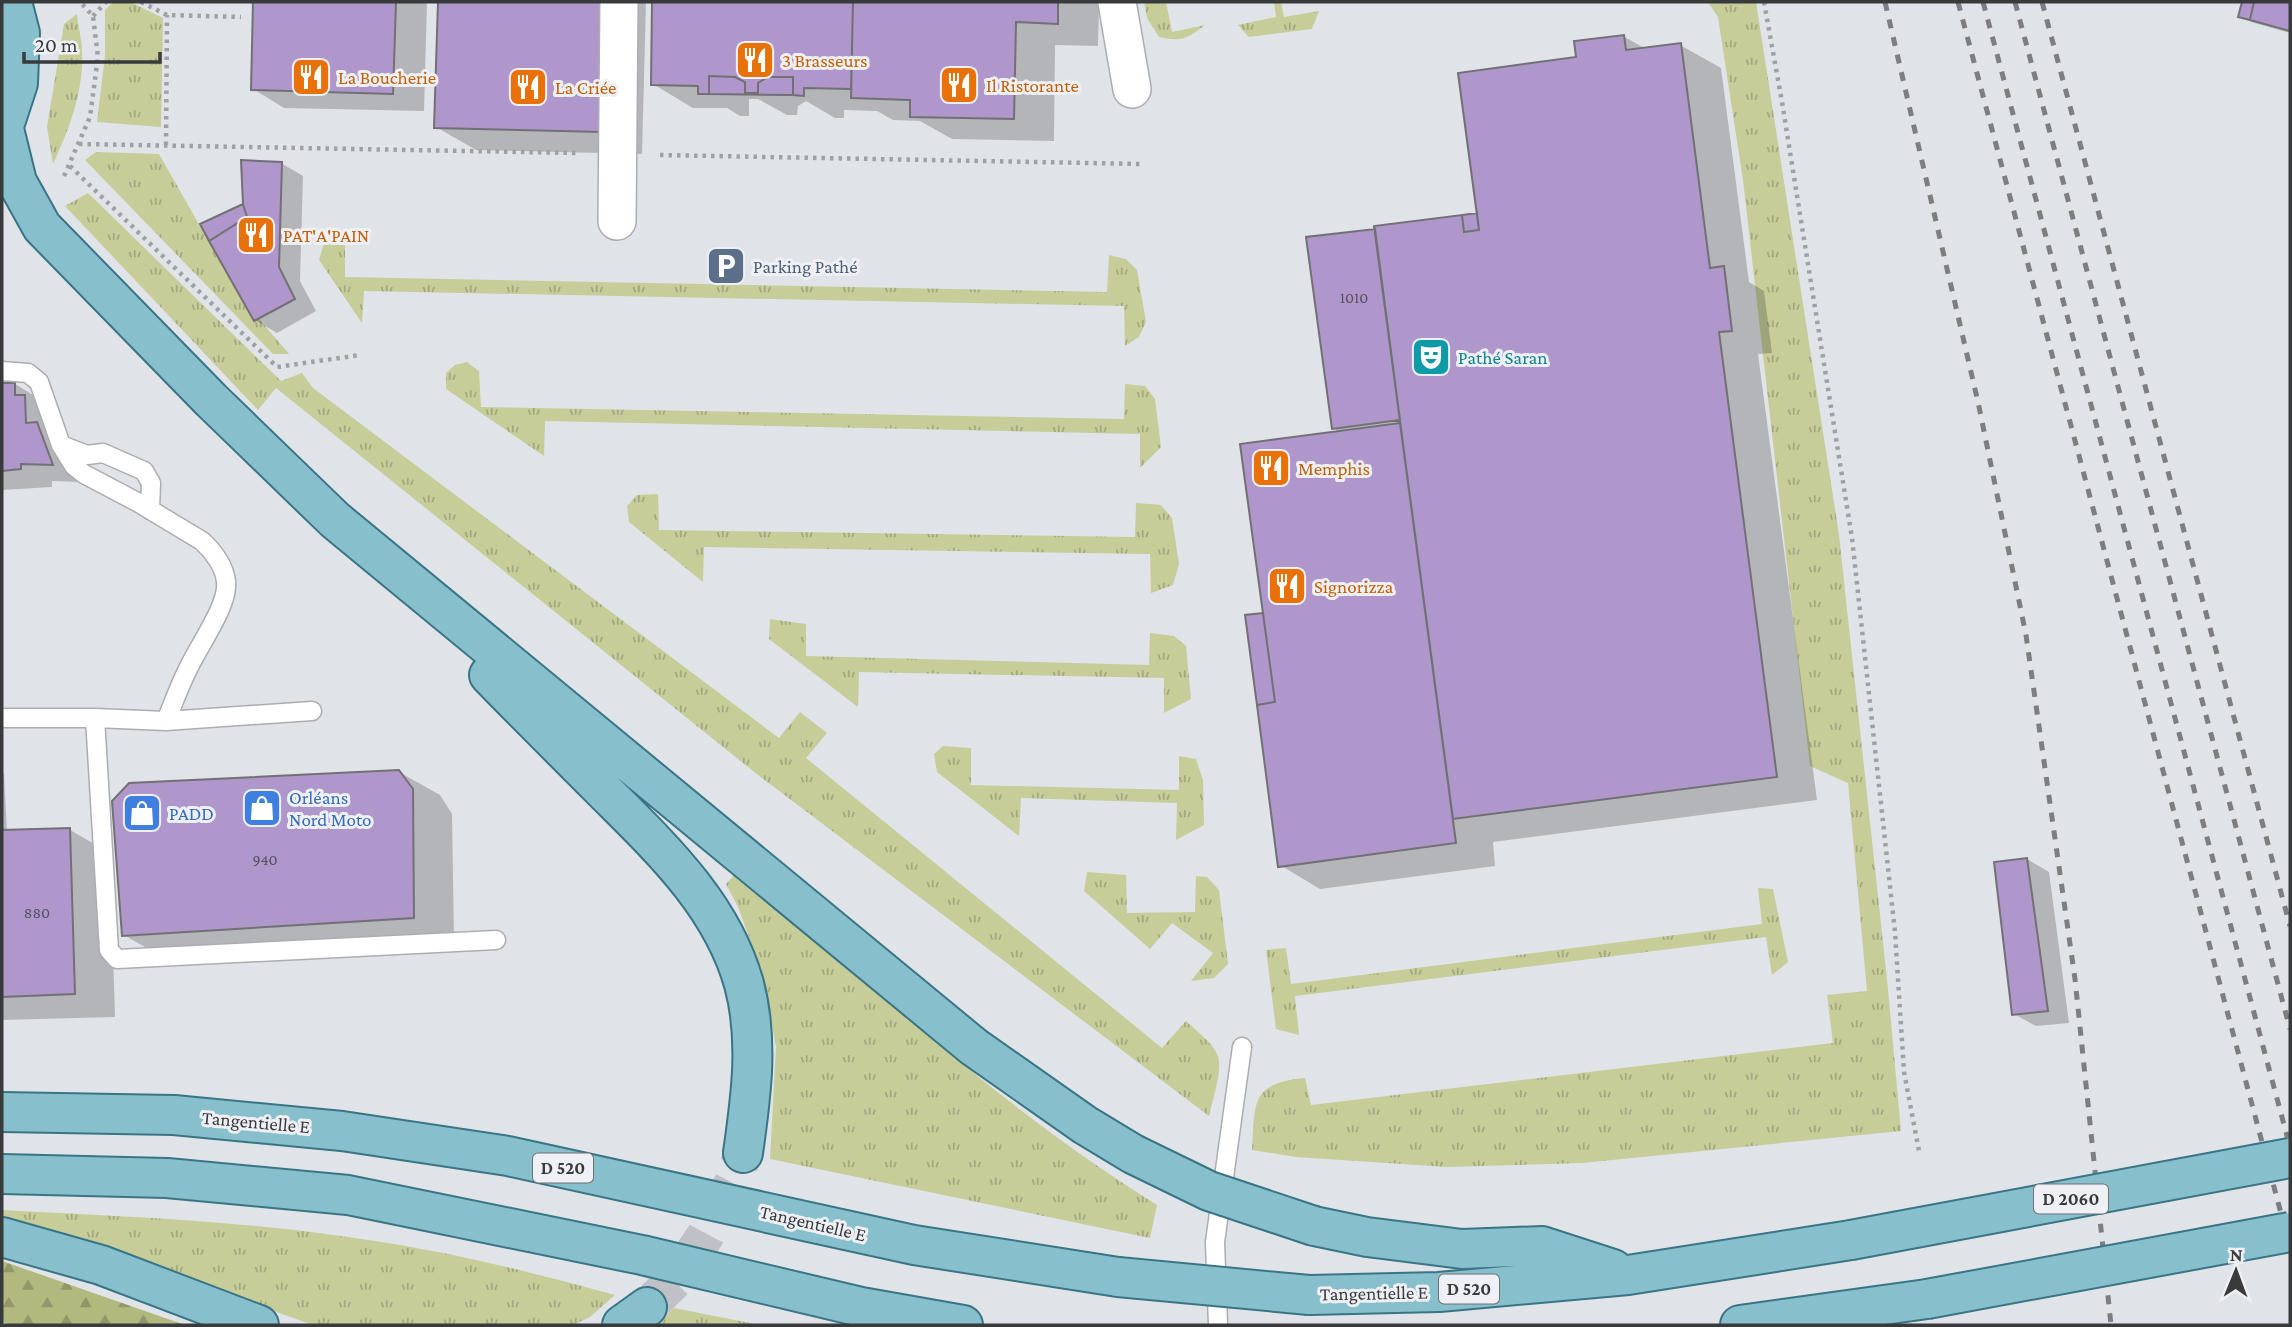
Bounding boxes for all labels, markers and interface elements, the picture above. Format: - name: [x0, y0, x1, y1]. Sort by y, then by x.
- scale bar: [24, 21, 161, 65]
- text: 20 m: [35, 33, 78, 57]
- restaurant icon: 3 Brasseurs: [734, 39, 776, 81]
- place label: 3 Brasseurs: [782, 50, 868, 71]
- restaurant icon: La Boucherie: [290, 56, 332, 98]
- restaurant icon: Il Ristorante: [938, 64, 980, 106]
- restaurant icon: La Criée: [507, 66, 549, 108]
- place label: La Boucherie: [338, 67, 436, 88]
- place label: Il Ristorante: [986, 75, 1079, 96]
- place label: La Criée: [555, 77, 616, 98]
- restaurant icon: PAT'A'PAIN: [235, 214, 277, 256]
- place label: PAT'A'PAIN: [283, 225, 369, 246]
- parking icon: Parking Pathé: [705, 245, 747, 287]
- place label: Parking Pathé: [753, 256, 858, 277]
- house number: 1010: [1340, 289, 1368, 306]
- theatre icon: Pathé Saran: [1410, 336, 1452, 378]
- place label: Pathé Saran: [1458, 347, 1548, 368]
- restaurant icon: Memphis: [1250, 447, 1292, 489]
- place label: Memphis: [1298, 458, 1370, 479]
- restaurant icon: Signorizza: [1266, 565, 1308, 607]
- place label: Signorizza: [1314, 576, 1394, 597]
- shop icon: Orléans Nord Moto: [241, 787, 283, 829]
- place label: Orléans Nord Moto: [289, 787, 372, 830]
- shop icon: PADD: [121, 792, 163, 834]
- place label: PADD: [169, 803, 214, 824]
- house number: 940: [252, 851, 278, 868]
- house number: 880: [24, 904, 50, 921]
- street label: Tangentielle E: [201, 1107, 311, 1137]
- road number: D 520: [533, 1154, 593, 1182]
- road number: D 2060: [2034, 1184, 2108, 1214]
- street label: Tangentielle E: [758, 1201, 868, 1245]
- north arrow: [2201, 1236, 2271, 1306]
- text: N: [2230, 1244, 2243, 1265]
- road number: D 520: [1439, 1274, 1499, 1304]
- street label: Tangentielle E: [1320, 1282, 1428, 1304]

